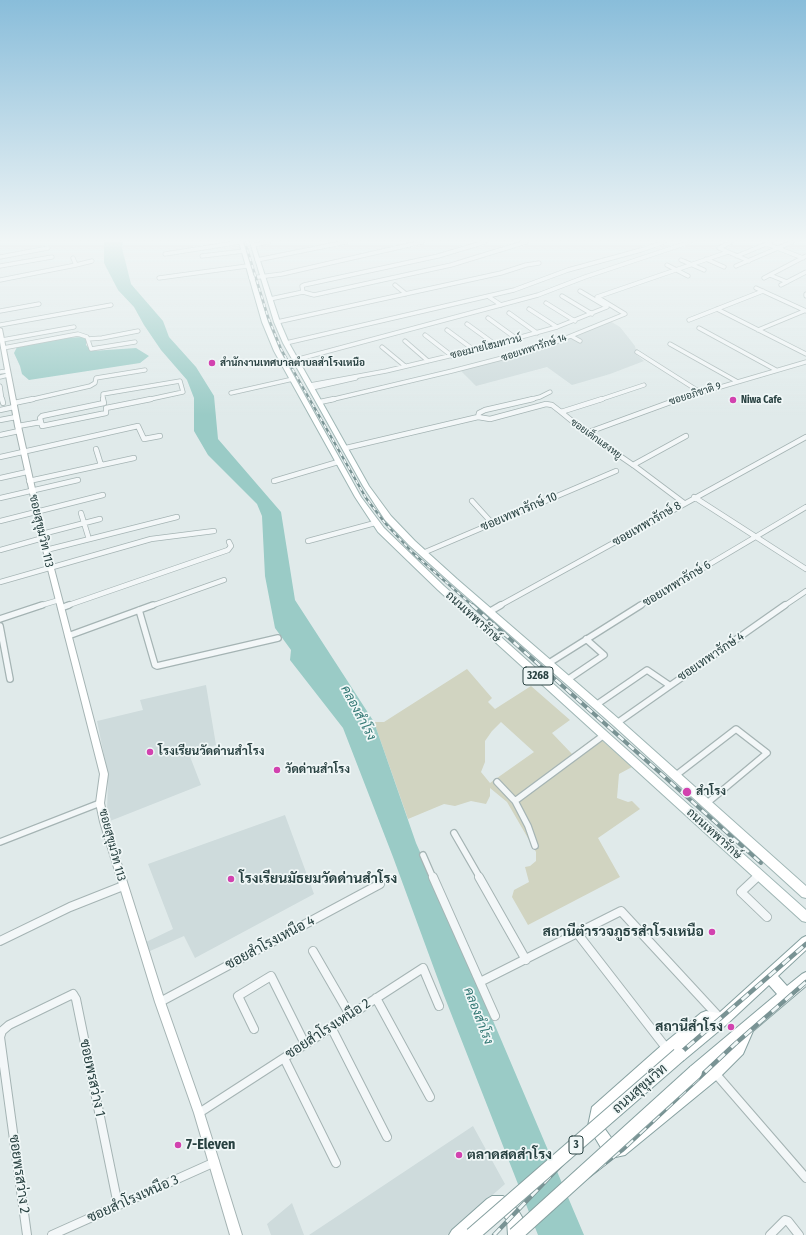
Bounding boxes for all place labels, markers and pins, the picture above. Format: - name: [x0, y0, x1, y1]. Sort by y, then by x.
- place label: สำนักงานเทศบาลตำบลสำโรงเหนือ: [220, 357, 365, 369]
- marker: สำนักงานเทศบาลตำบลสำโรงเหนือ: [207, 358, 217, 368]
- place label: Niwa Cafe: [741, 394, 782, 406]
- marker: Niwa Cafe: [728, 395, 738, 405]
- place label: โรงเรียนวัดด่านสำโรง: [158, 745, 264, 759]
- marker: โรงเรียนวัดด่านสำโรง: [145, 747, 155, 757]
- place label: วัดด่านสำโรง: [285, 763, 350, 777]
- marker: วัดด่านสำโรง: [272, 765, 282, 775]
- place label: สำโรง: [696, 785, 726, 799]
- marker: สำโรง: [681, 786, 693, 798]
- place label: โรงเรียนมัธยมวัดด่านสำโรง: [239, 871, 397, 887]
- marker: โรงเรียนมัธยมวัดด่านสำโรง: [226, 874, 236, 884]
- place label: สถานีตำรวจภูธรสำโรงเหนือ: [543, 924, 704, 940]
- marker: สถานีตำรวจภูธรสำโรงเหนือ: [707, 927, 717, 937]
- place label: สถานีสำโรง: [655, 1019, 723, 1035]
- marker: สถานีสำโรง: [726, 1022, 736, 1032]
- place label: 7-Eleven: [186, 1137, 235, 1153]
- marker: 7-Eleven: [173, 1140, 183, 1150]
- place label: ตลาดสดสำโรง: [467, 1147, 552, 1163]
- marker: ตลาดสดสำโรง: [454, 1150, 464, 1160]

